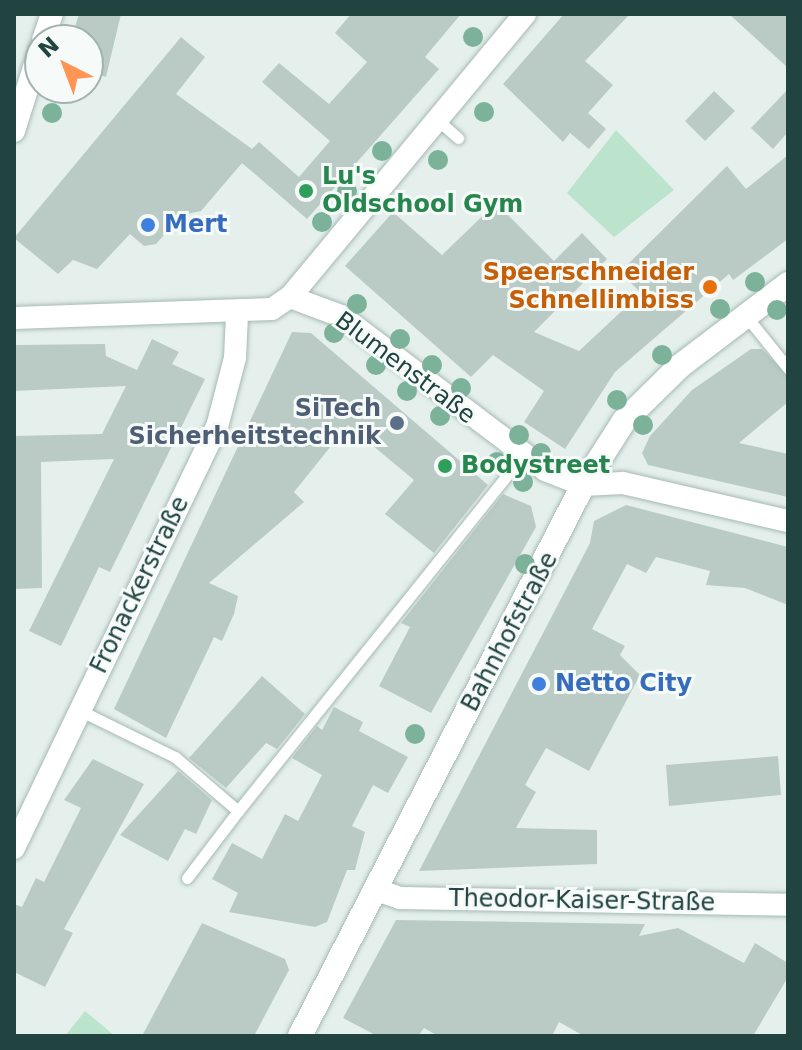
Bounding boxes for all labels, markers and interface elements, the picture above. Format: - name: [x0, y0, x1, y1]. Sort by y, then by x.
- north arrow: [24, 24, 104, 104]
- text: N: [34, 32, 64, 63]
- place label: Lu's Oldschool Gym: [322, 163, 523, 219]
- marker: Lu's Oldschool Gym: [297, 182, 315, 200]
- place label: Mert: [164, 211, 227, 239]
- marker: Mert: [139, 216, 157, 234]
- place label: Speerschneider Schnellimbiss: [483, 259, 694, 315]
- marker: Speerschneider Schnellimbiss: [701, 278, 719, 296]
- street label: Blumenstraße: [329, 306, 481, 430]
- place label: SiTech Sicherheitstechnik: [128, 395, 381, 451]
- marker: SiTech Sicherheitstechnik: [388, 414, 406, 432]
- place label: Bodystreet: [461, 452, 610, 480]
- marker: Bodystreet: [436, 457, 454, 475]
- street label: Fronackerstraße: [85, 492, 195, 678]
- street label: Bahnhofstraße: [456, 547, 564, 717]
- place label: Netto City: [555, 670, 692, 698]
- marker: Netto City: [530, 675, 548, 693]
- street label: Theodor-Kaiser-Straße: [449, 884, 715, 918]

